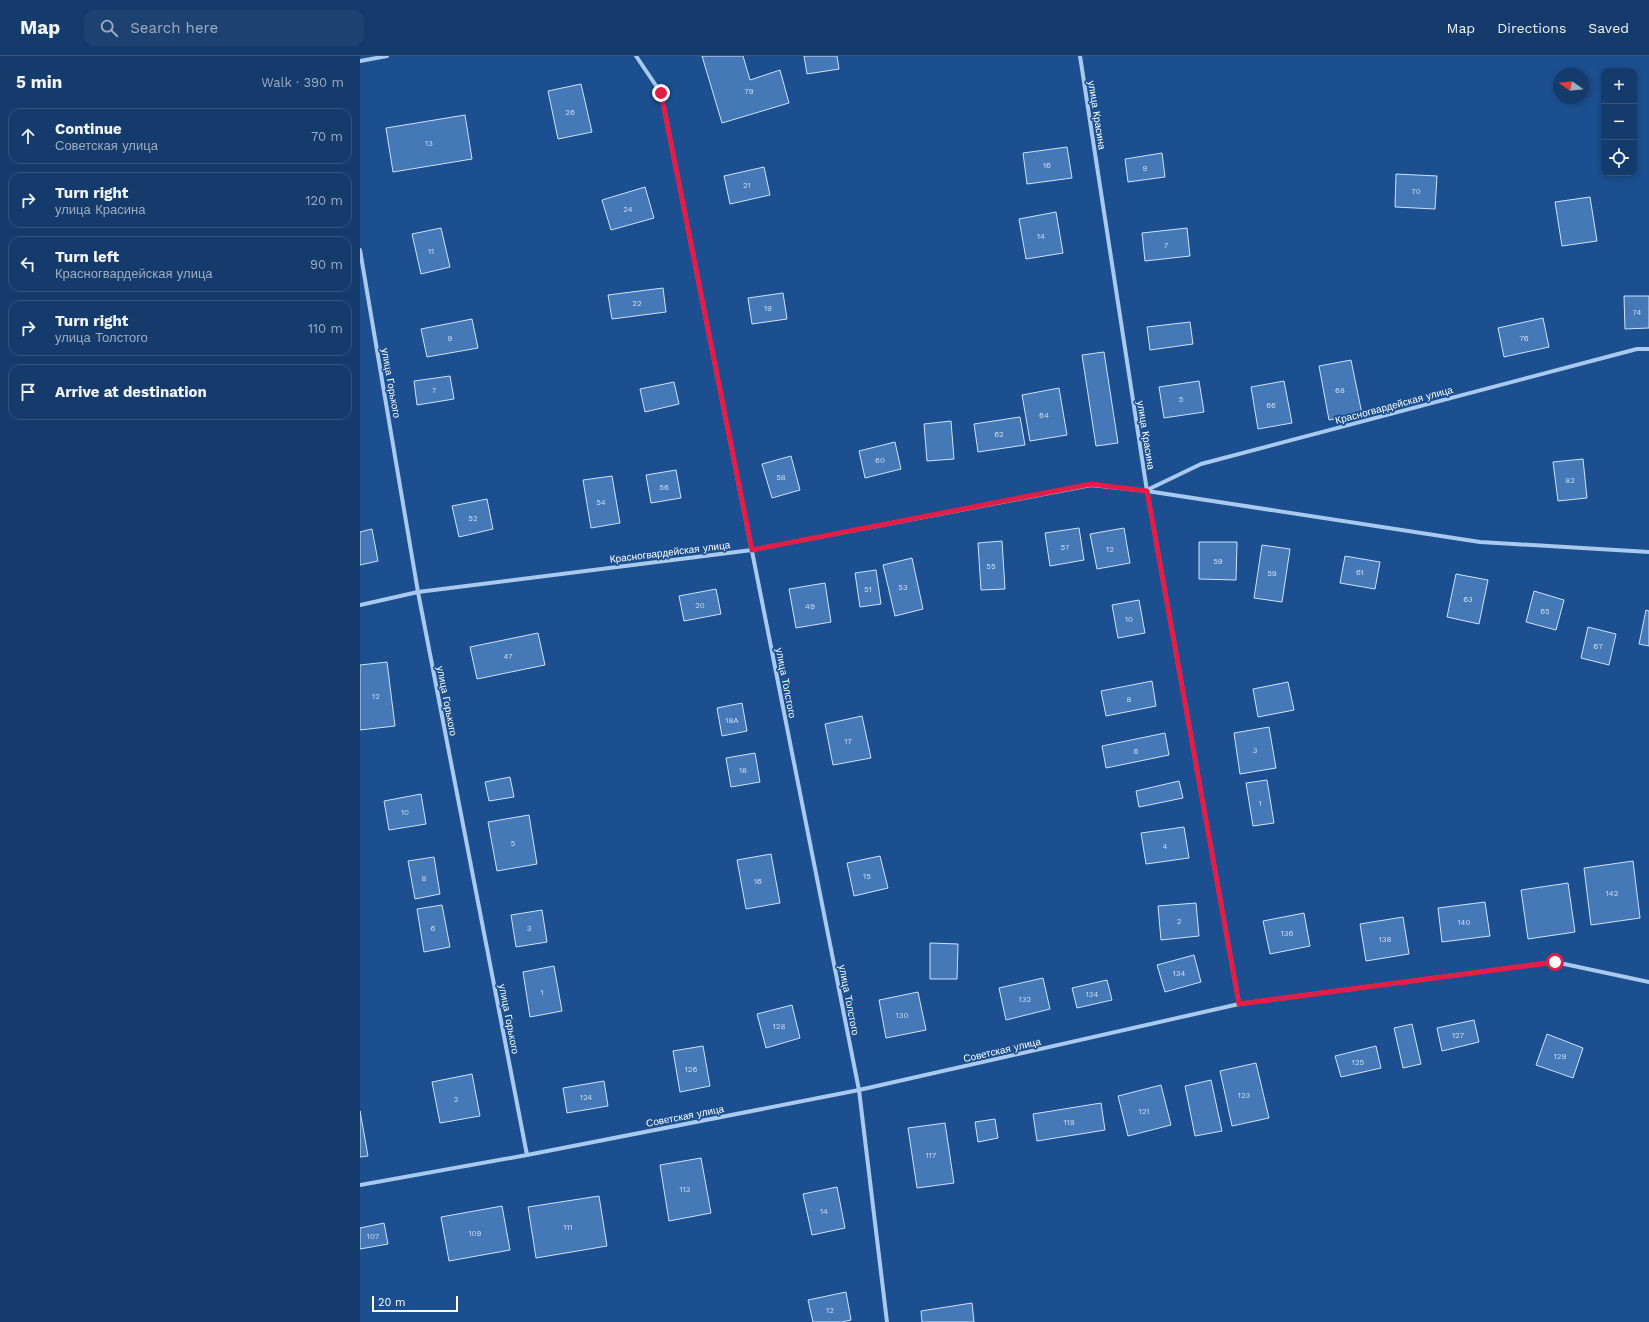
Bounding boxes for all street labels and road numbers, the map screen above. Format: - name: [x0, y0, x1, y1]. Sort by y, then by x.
- street label: улица Красина: [1086, 80, 1108, 151]
- street label: улица Горького: [379, 347, 403, 419]
- street label: Красногвардейская улица: [1334, 384, 1454, 426]
- street label: улица Красина: [1135, 400, 1157, 471]
- street label: Красногвардейская улица: [609, 539, 731, 565]
- street label: улица Толстого: [774, 647, 798, 720]
- street label: улица Горького: [435, 665, 459, 737]
- street label: улица Толстого: [837, 964, 861, 1037]
- street label: улица Горького: [497, 983, 521, 1055]
- street label: Советская улица: [962, 1036, 1042, 1064]
- street label: Советская улица: [645, 1103, 725, 1129]

